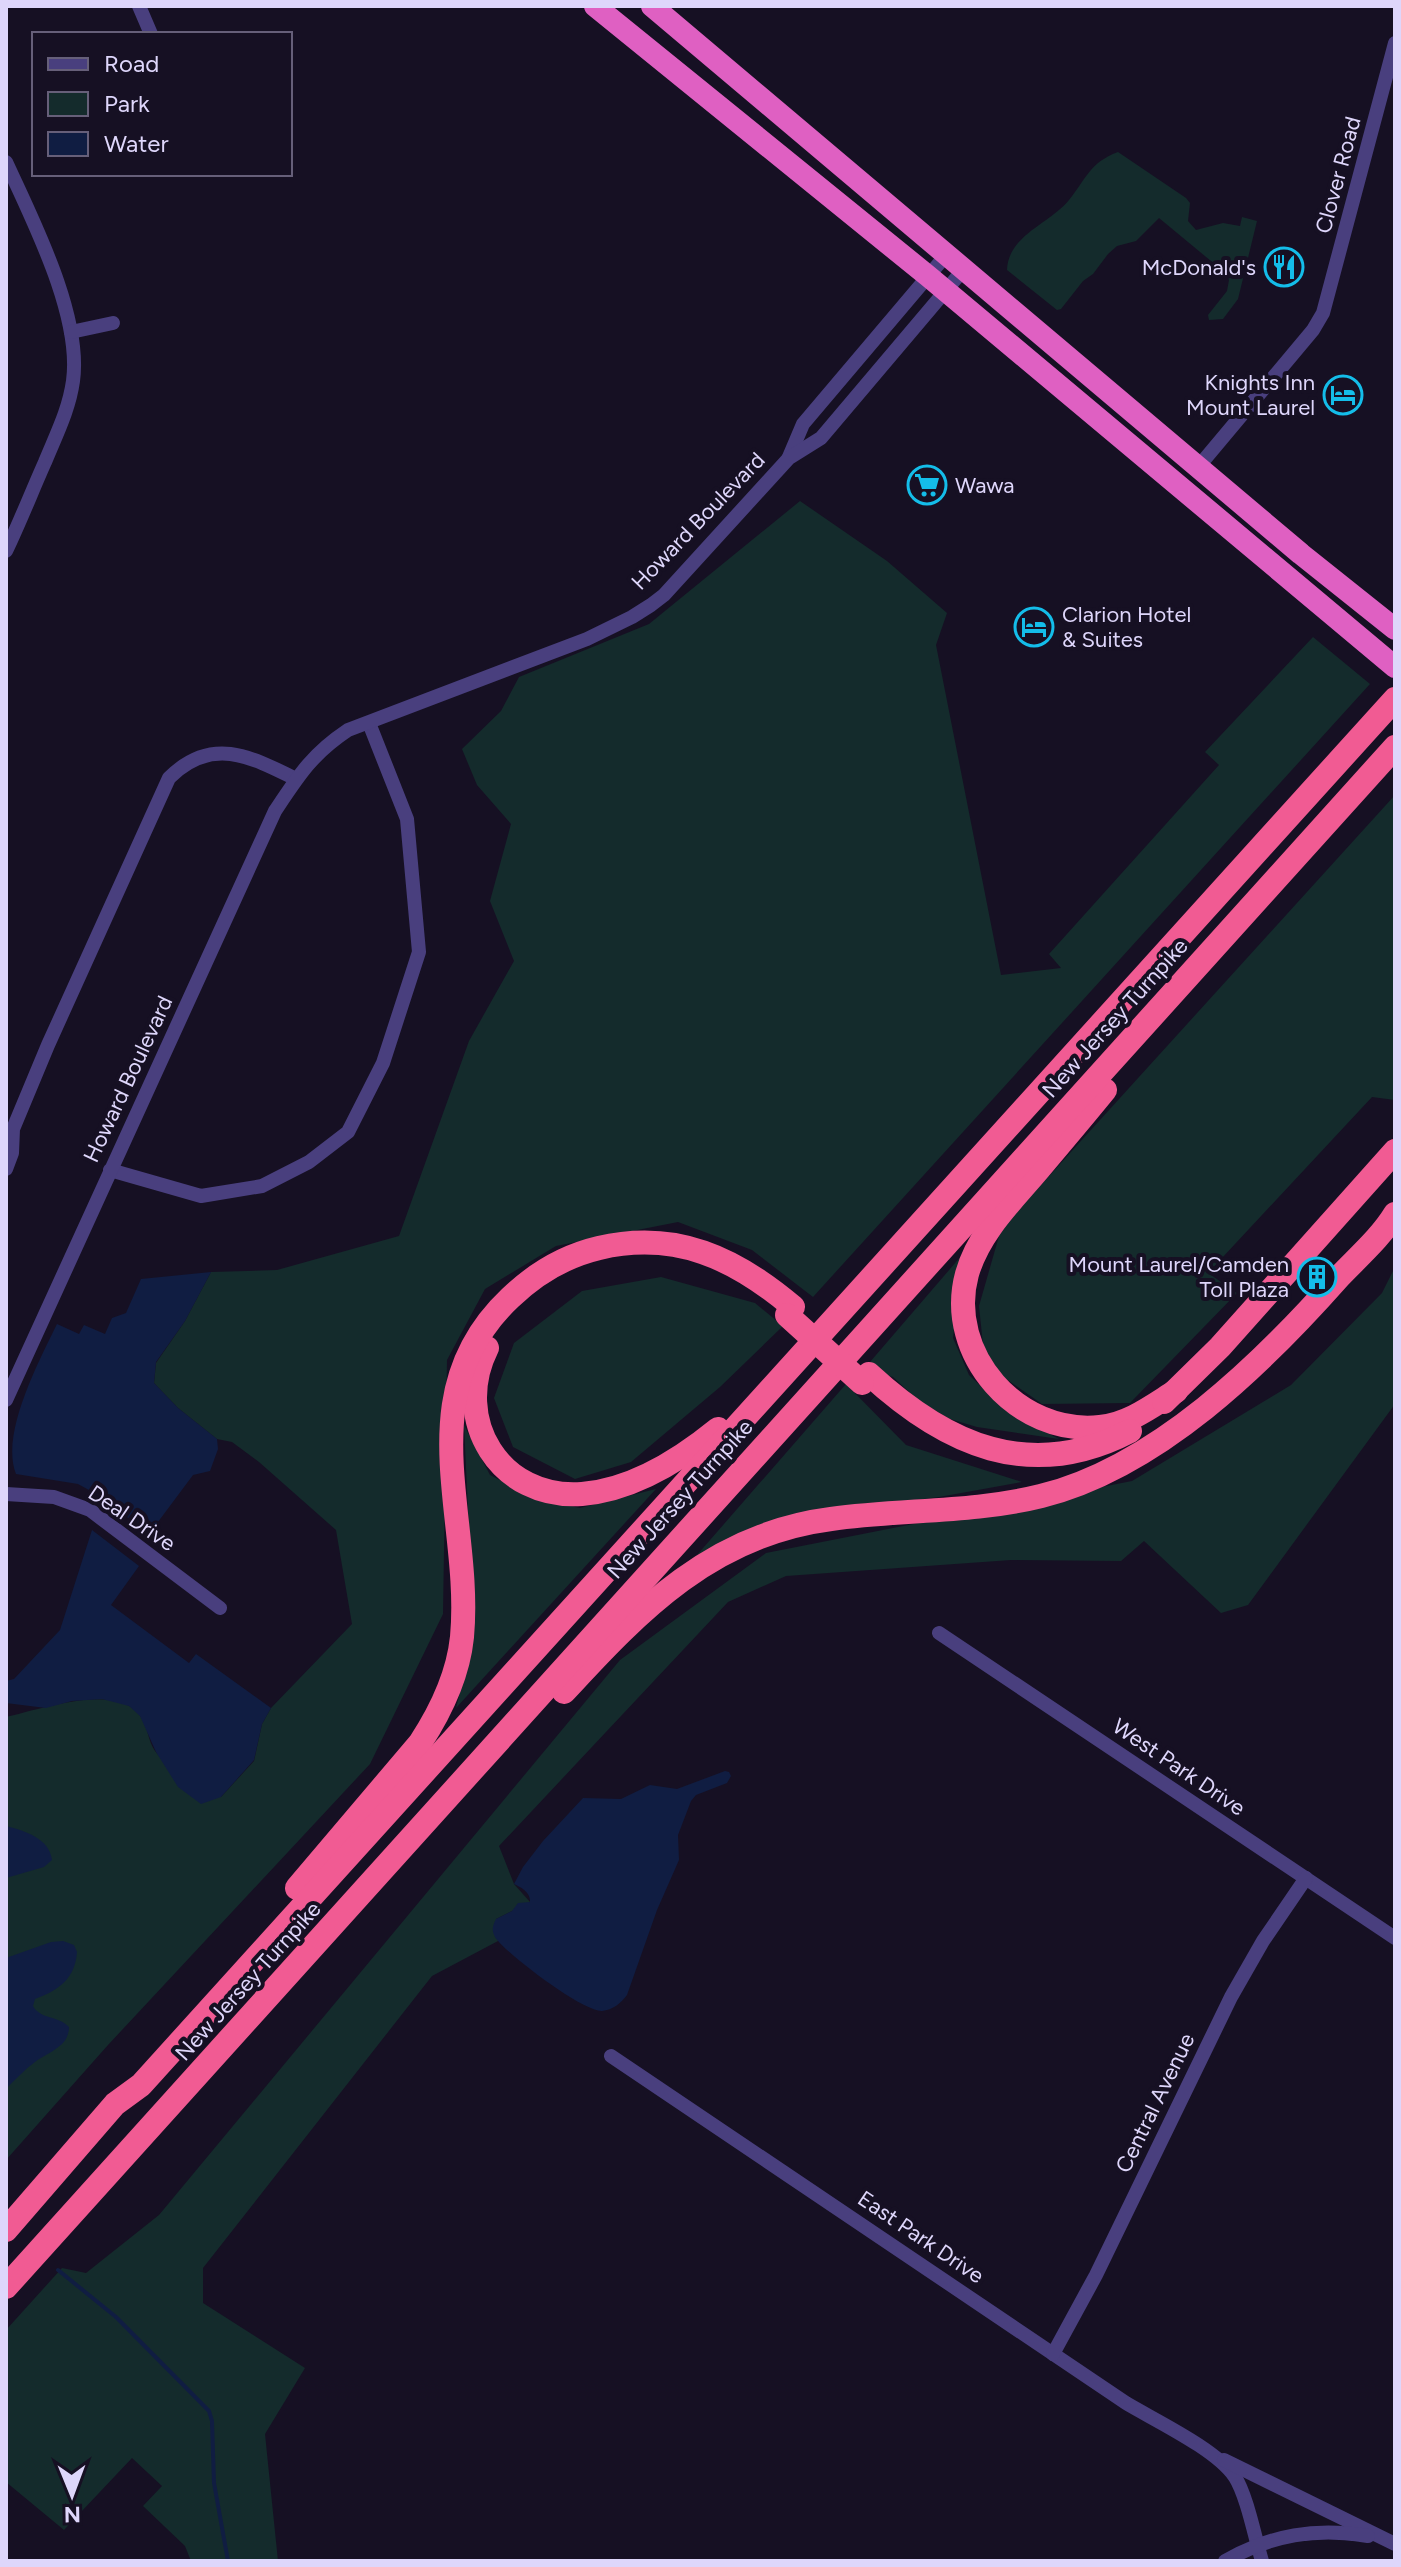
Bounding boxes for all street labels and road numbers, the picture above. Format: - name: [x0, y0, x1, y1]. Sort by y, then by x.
- street label: Clover Road: [1309, 114, 1367, 236]
- street label: Howard Boulevard: [626, 447, 770, 595]
- street label: New Jersey Turnpike: [1036, 933, 1194, 1103]
- street label: Howard Boulevard: [78, 991, 178, 1167]
- street label: New Jersey Turnpike: [601, 1414, 759, 1584]
- street label: Deal Drive: [83, 1479, 181, 1557]
- street label: West Park Drive: [1107, 1713, 1251, 1821]
- street label: New Jersey Turnpike: [169, 1896, 327, 2066]
- street label: Central Avenue: [1110, 2029, 1200, 2177]
- street label: East Park Drive: [853, 2185, 989, 2289]

